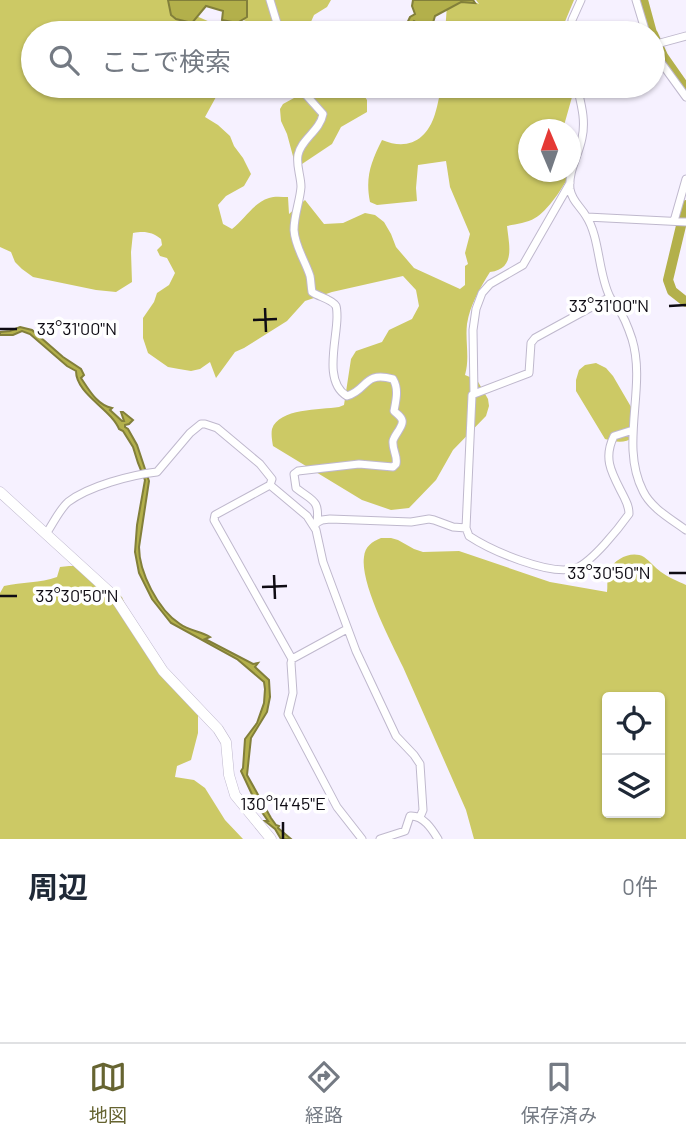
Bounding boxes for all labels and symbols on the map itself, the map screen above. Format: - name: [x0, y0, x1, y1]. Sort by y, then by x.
- north arrow: [518, 119, 581, 182]
- text: 33°31'00"N: [569, 294, 649, 316]
- text: 33°31'00"N: [37, 317, 117, 339]
- text: 33°30'50"N: [567, 561, 651, 583]
- text: 33°30'50"N: [35, 584, 119, 606]
- text: 130°14'45"E: [240, 792, 326, 814]

